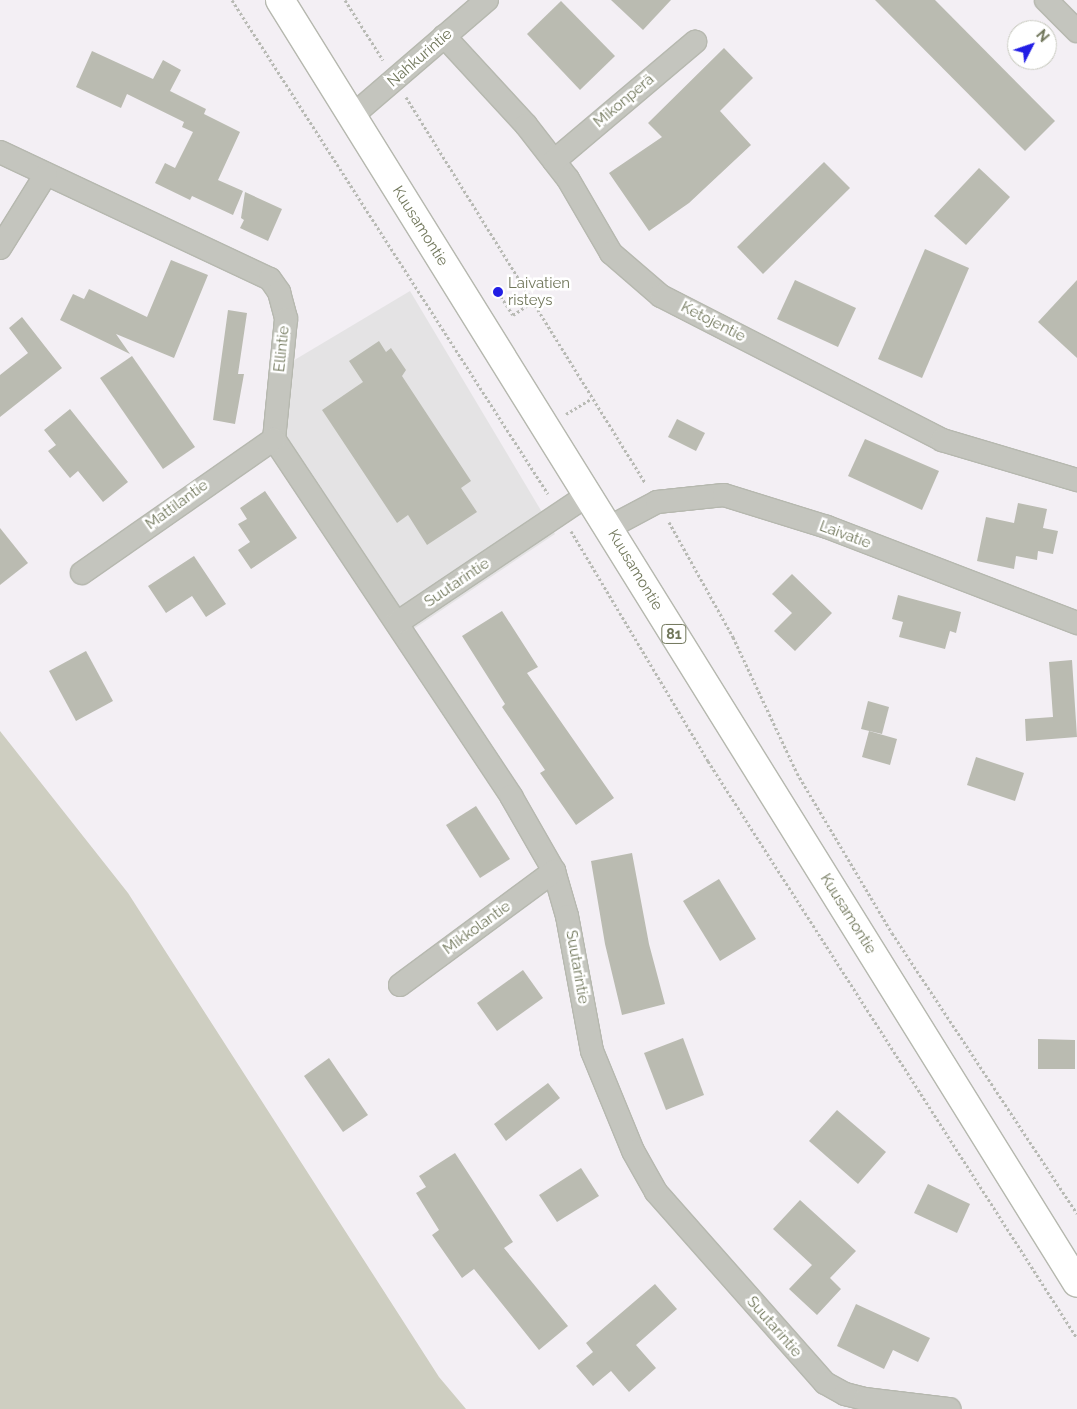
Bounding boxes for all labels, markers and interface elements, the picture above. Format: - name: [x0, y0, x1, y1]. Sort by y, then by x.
- north arrow: [1007, 20, 1057, 70]
- street label: Nahkurintie: [384, 25, 456, 91]
- text: N: [1033, 27, 1052, 45]
- street label: Mikonperä: [590, 71, 658, 131]
- street label: Kuusamontie: [388, 183, 452, 269]
- place label: Laivatien risteys: [508, 274, 570, 309]
- marker: Laivatien risteys: [492, 286, 504, 298]
- street label: Ketojentie: [678, 298, 748, 346]
- street label: Ellintie: [271, 325, 293, 373]
- street label: Mattilantie: [142, 476, 212, 534]
- street label: Laivatie: [817, 517, 873, 553]
- street label: Kuusamontie: [604, 526, 666, 614]
- street label: Suutarintie: [421, 555, 493, 611]
- road number: 81: [660, 622, 688, 646]
- street label: Kuusamontie: [816, 871, 880, 957]
- street label: Mikkolantie: [440, 898, 514, 958]
- street label: Suutarintie: [562, 929, 592, 1005]
- street label: Suutarintie: [743, 1293, 805, 1361]

